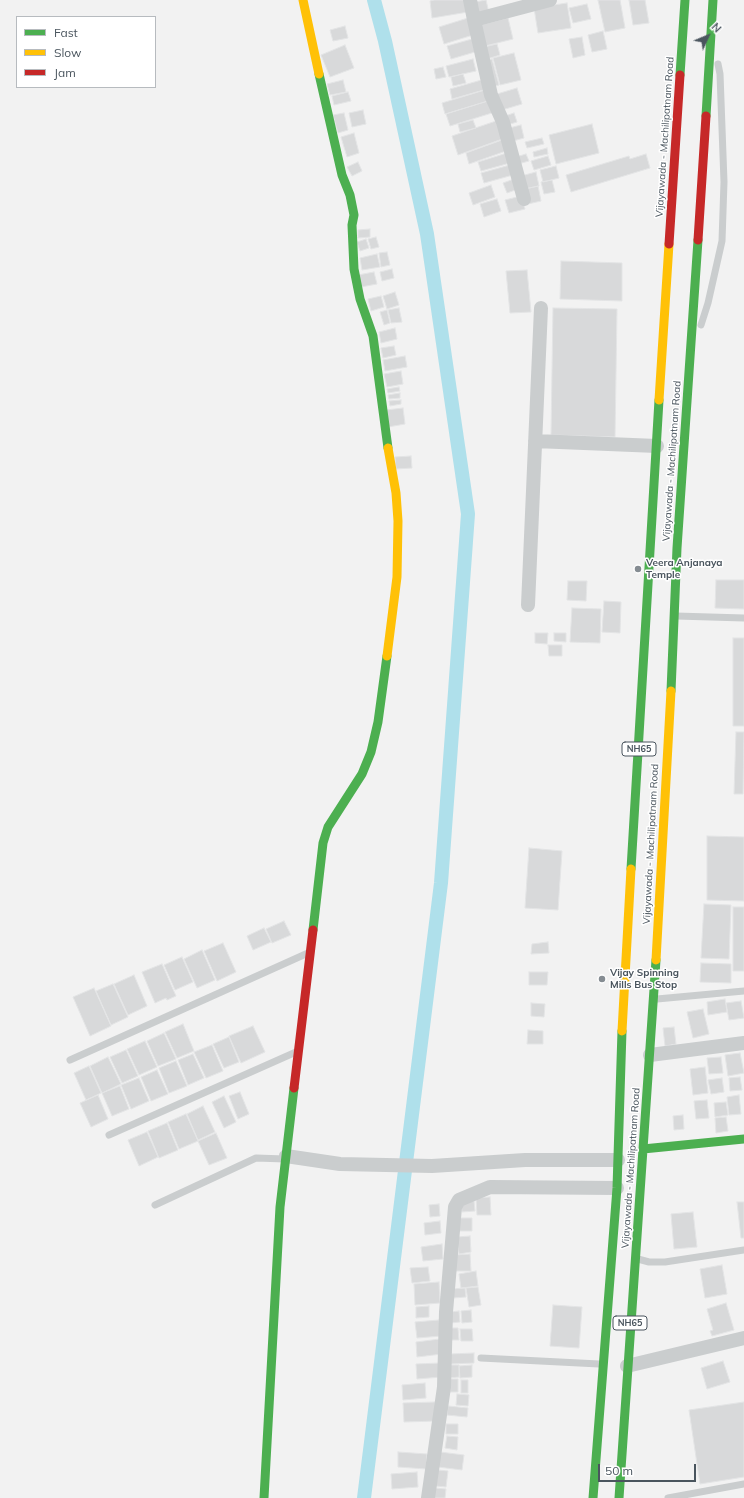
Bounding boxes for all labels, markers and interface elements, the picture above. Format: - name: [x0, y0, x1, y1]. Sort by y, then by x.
- legend: [16, 16, 156, 88]
- north arrow: [688, 16, 728, 56]
- text: N: [709, 20, 725, 36]
- text: Fast: [54, 25, 78, 40]
- text: Slow: [54, 45, 82, 60]
- street label: Vijayawada - Machilipatnam Road: [653, 56, 677, 218]
- text: Jam: [54, 65, 76, 80]
- street label: Vijayawada - Machilipatnam Road: [660, 380, 684, 542]
- place label: Veera Anjanaya Temple: [646, 557, 722, 580]
- marker: Veera Anjanaya Temple: [633, 564, 643, 574]
- road number: NH65: [622, 742, 656, 756]
- street label: Vijayawada - Machilipatnam Road: [641, 763, 661, 925]
- place label: Vijay Spinning Mills Bus Stop: [610, 967, 679, 990]
- marker: Vijay Spinning Mills Bus Stop: [597, 974, 607, 984]
- street label: Vijayawada - Machilipatnam Road: [619, 1087, 643, 1249]
- road number: NH65: [613, 1316, 647, 1330]
- scale bar: [600, 1456, 698, 1482]
- text: 50 m: [605, 1463, 633, 1478]

